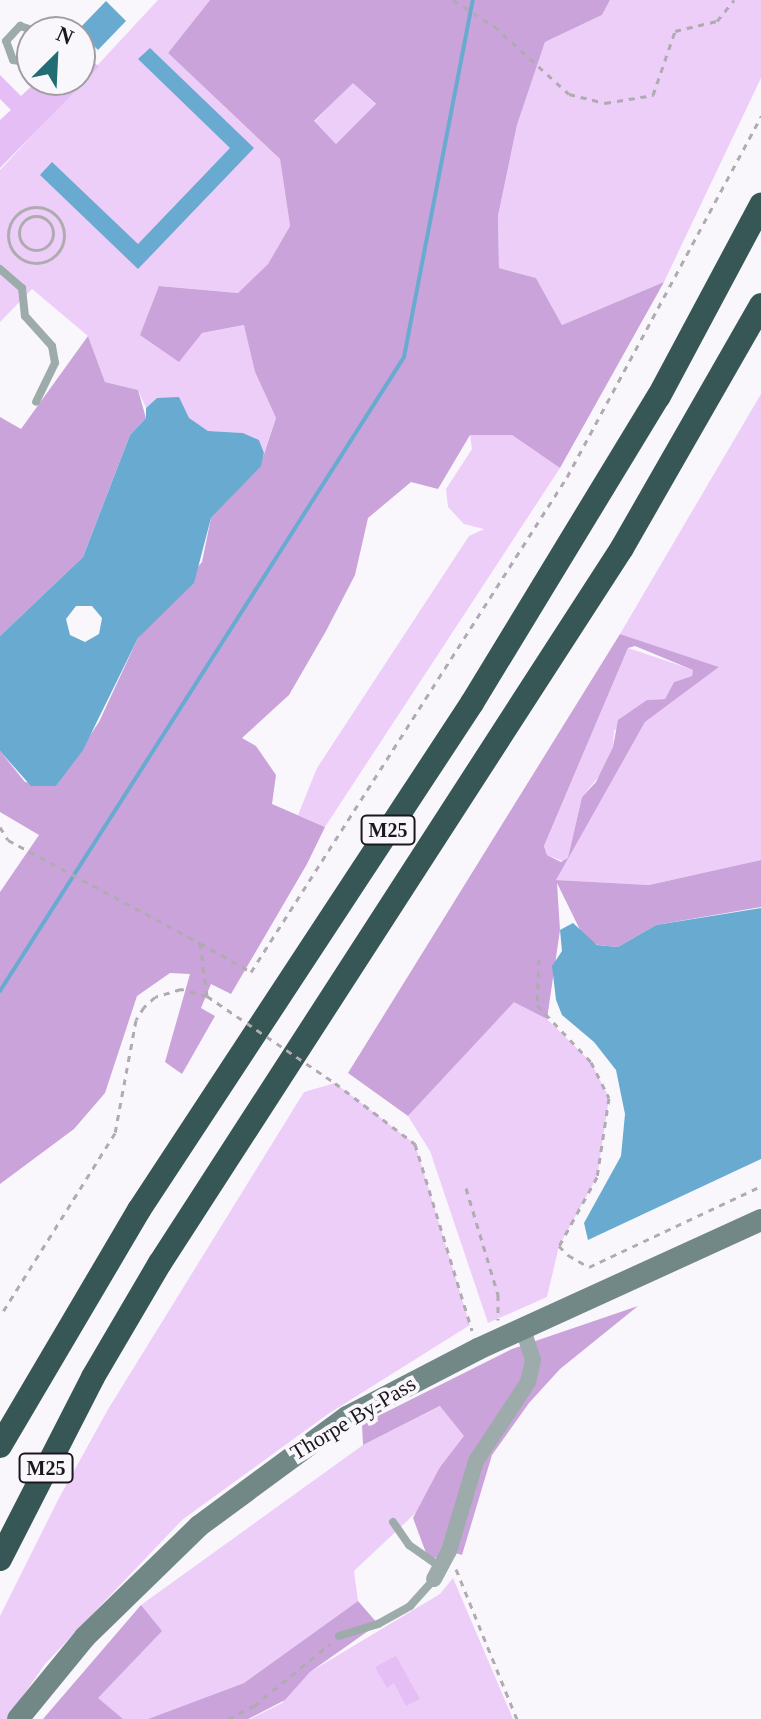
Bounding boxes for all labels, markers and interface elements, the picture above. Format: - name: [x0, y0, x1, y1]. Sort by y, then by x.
- north arrow: [16, 16, 96, 96]
- text: N: [53, 21, 77, 50]
- road number: M25: [360, 814, 416, 846]
- street label: Thorpe By-Pass: [286, 1370, 420, 1466]
- road number: M25: [18, 1452, 74, 1484]

